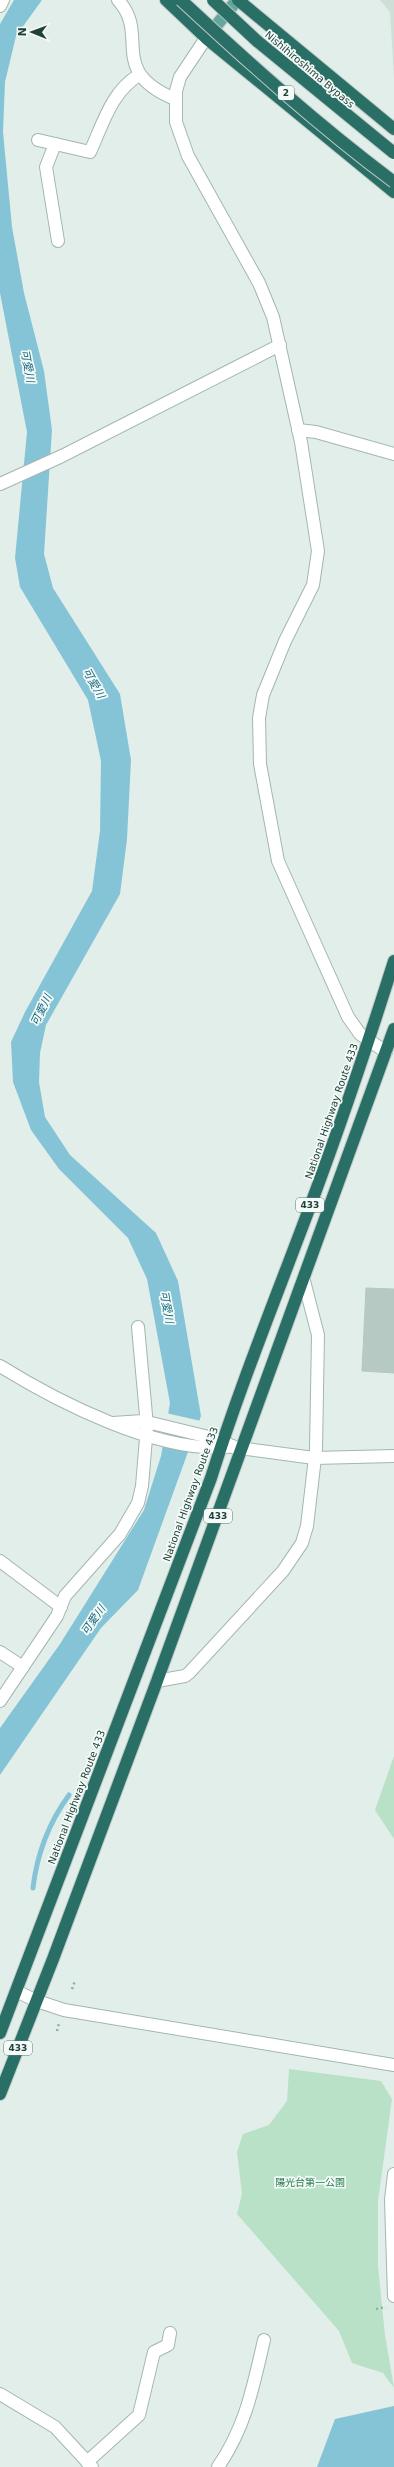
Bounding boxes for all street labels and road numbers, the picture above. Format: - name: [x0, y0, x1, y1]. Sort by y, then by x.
- street label: Nishihiroshima Bypass: [263, 29, 356, 110]
- road number: 2: [278, 86, 294, 100]
- street label: National Highway Route 433: [303, 1042, 360, 1180]
- road number: 433: [296, 1198, 324, 1212]
- street label: National Highway Route 433: [160, 1425, 220, 1563]
- road number: 433: [204, 1509, 232, 1523]
- street label: National Highway Route 433: [46, 1729, 107, 1866]
- road number: 433: [4, 2041, 32, 2055]

